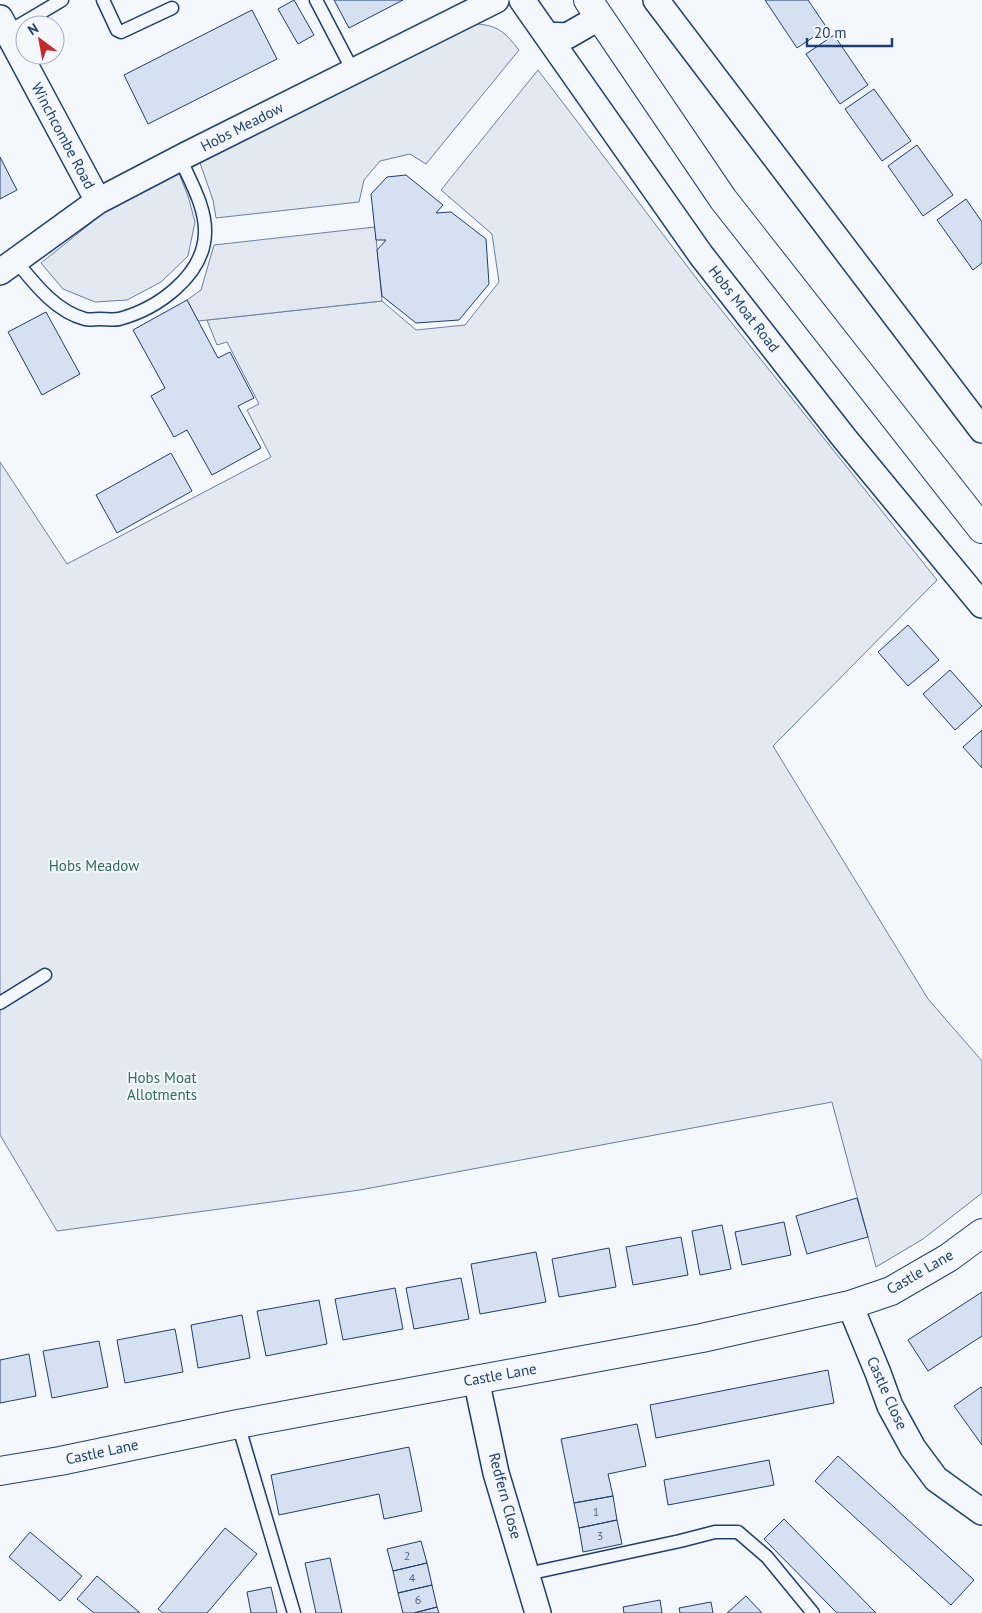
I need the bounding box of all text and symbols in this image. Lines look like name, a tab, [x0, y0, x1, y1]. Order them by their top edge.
north arrow	[15, 15, 65, 65]
scale bar	[807, 15, 892, 47]
text: N	[24, 19, 42, 39]
text: 20 m	[814, 23, 847, 42]
street label: Winchcombe Road	[27, 79, 99, 192]
street label: Hobs Meadow	[197, 98, 286, 156]
street label: Hobs Moat Road	[705, 262, 784, 356]
park label: Hobs Meadow	[49, 856, 139, 875]
park label: Hobs Moat Allotments	[127, 1068, 197, 1104]
street label: Castle Lane	[883, 1245, 956, 1298]
street label: Castle Close	[863, 1353, 912, 1432]
street label: Castle Lane	[462, 1359, 538, 1390]
street label: Castle Lane	[64, 1435, 140, 1468]
street label: Redfern Close	[485, 1451, 526, 1541]
house number: 1	[593, 1504, 599, 1519]
house number: 3	[597, 1528, 603, 1543]
house number: 2	[404, 1548, 410, 1563]
house number: 4	[409, 1570, 416, 1585]
house number: 6	[415, 1592, 421, 1607]

